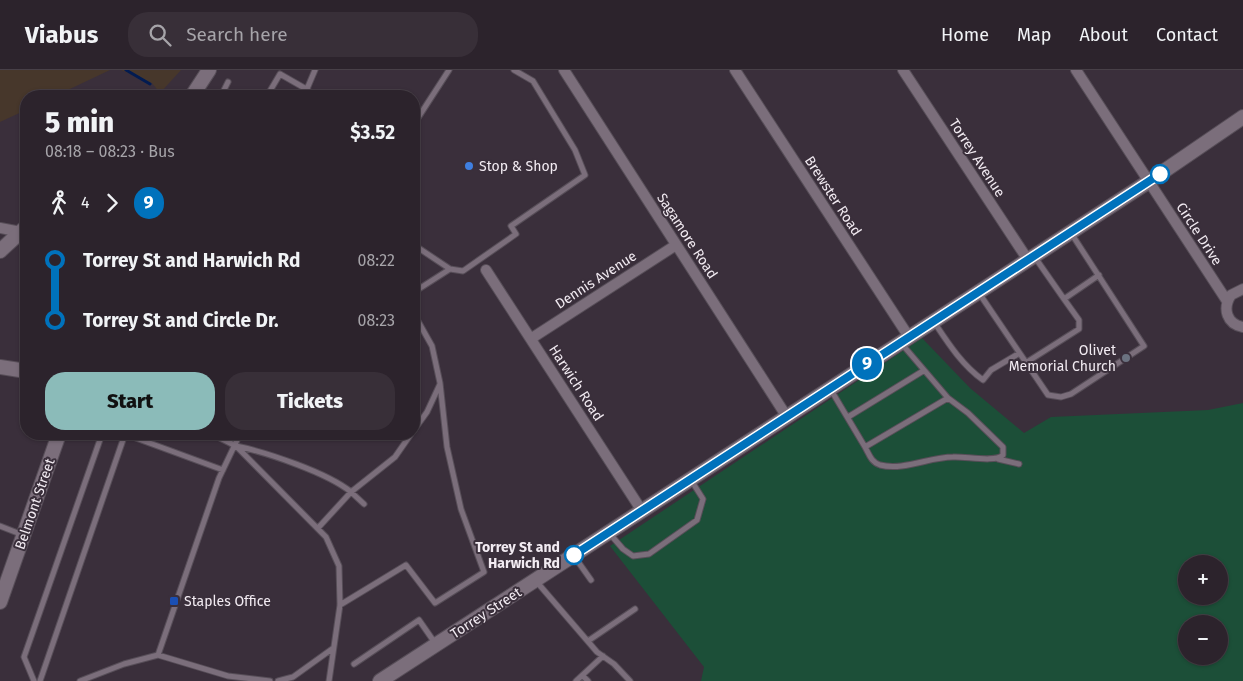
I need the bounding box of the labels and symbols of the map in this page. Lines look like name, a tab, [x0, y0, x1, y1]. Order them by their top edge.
street label: Torrey Avenue	[945, 116, 1009, 200]
street label: Brewster Road	[801, 153, 865, 239]
place label: Stop & Shop	[479, 158, 558, 175]
marker: Stop & Shop	[463, 160, 475, 172]
unlabelled marker	[1150, 164, 1170, 184]
street label: Sagamore Road	[653, 190, 721, 282]
street label: Circle Drive	[1172, 199, 1226, 269]
street label: Dennis Avenue	[552, 247, 640, 313]
street label: Harwich Road	[545, 342, 607, 424]
place label: Olivet Memorial Church	[1009, 342, 1117, 375]
line badge: 9	[851, 348, 883, 380]
marker: Olivet Memorial Church	[1120, 352, 1132, 364]
street label: Belmont Street	[11, 455, 59, 552]
place label: Torrey St and Harwich Rd	[475, 539, 560, 572]
marker: Torrey St and Harwich Rd	[564, 545, 584, 565]
street label: Torrey Street	[447, 583, 525, 642]
place label: Staples Office	[184, 593, 271, 610]
marker: Staples Office	[168, 595, 180, 607]

